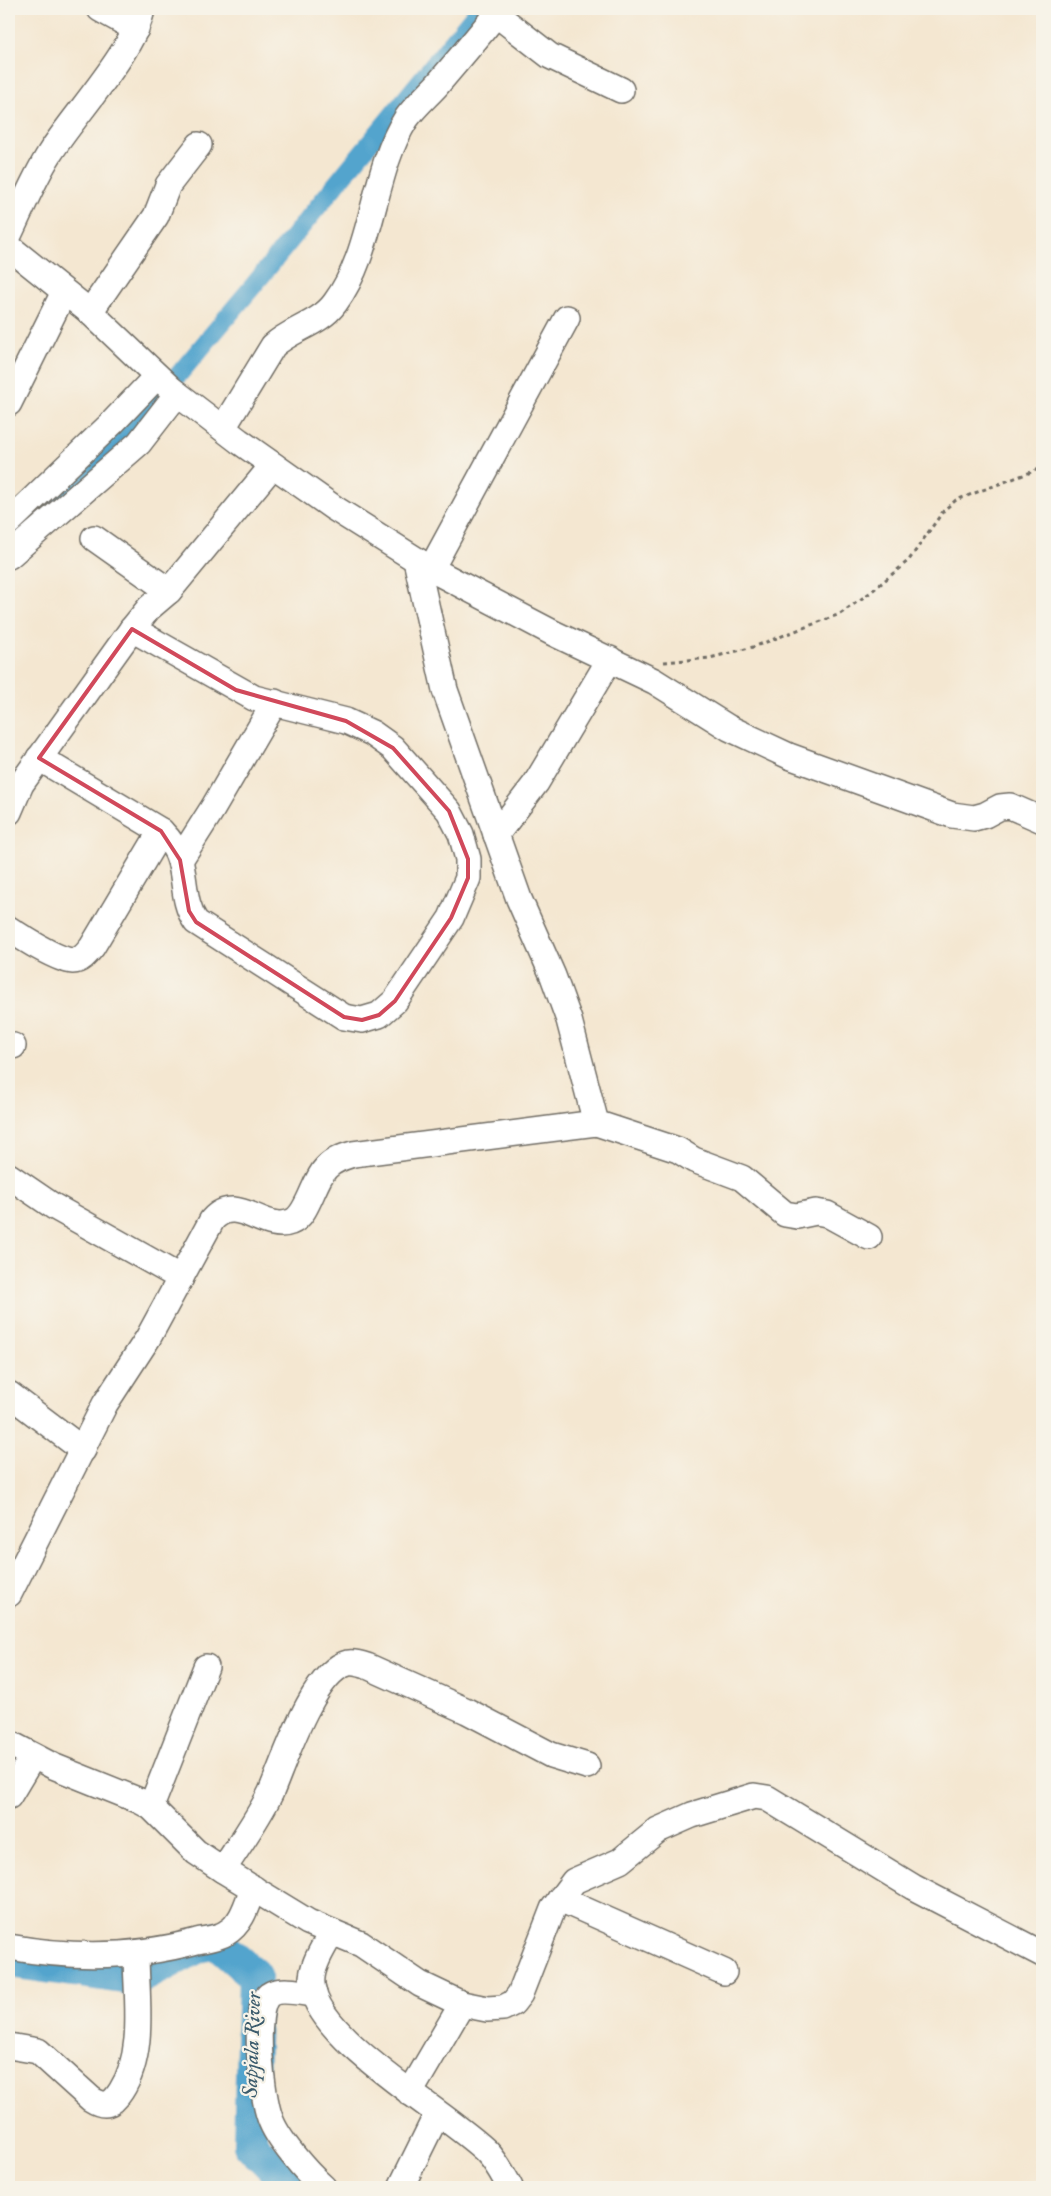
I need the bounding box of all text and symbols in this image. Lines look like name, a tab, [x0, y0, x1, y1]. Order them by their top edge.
water label: Sapjala River	[238, 1991, 268, 2098]

